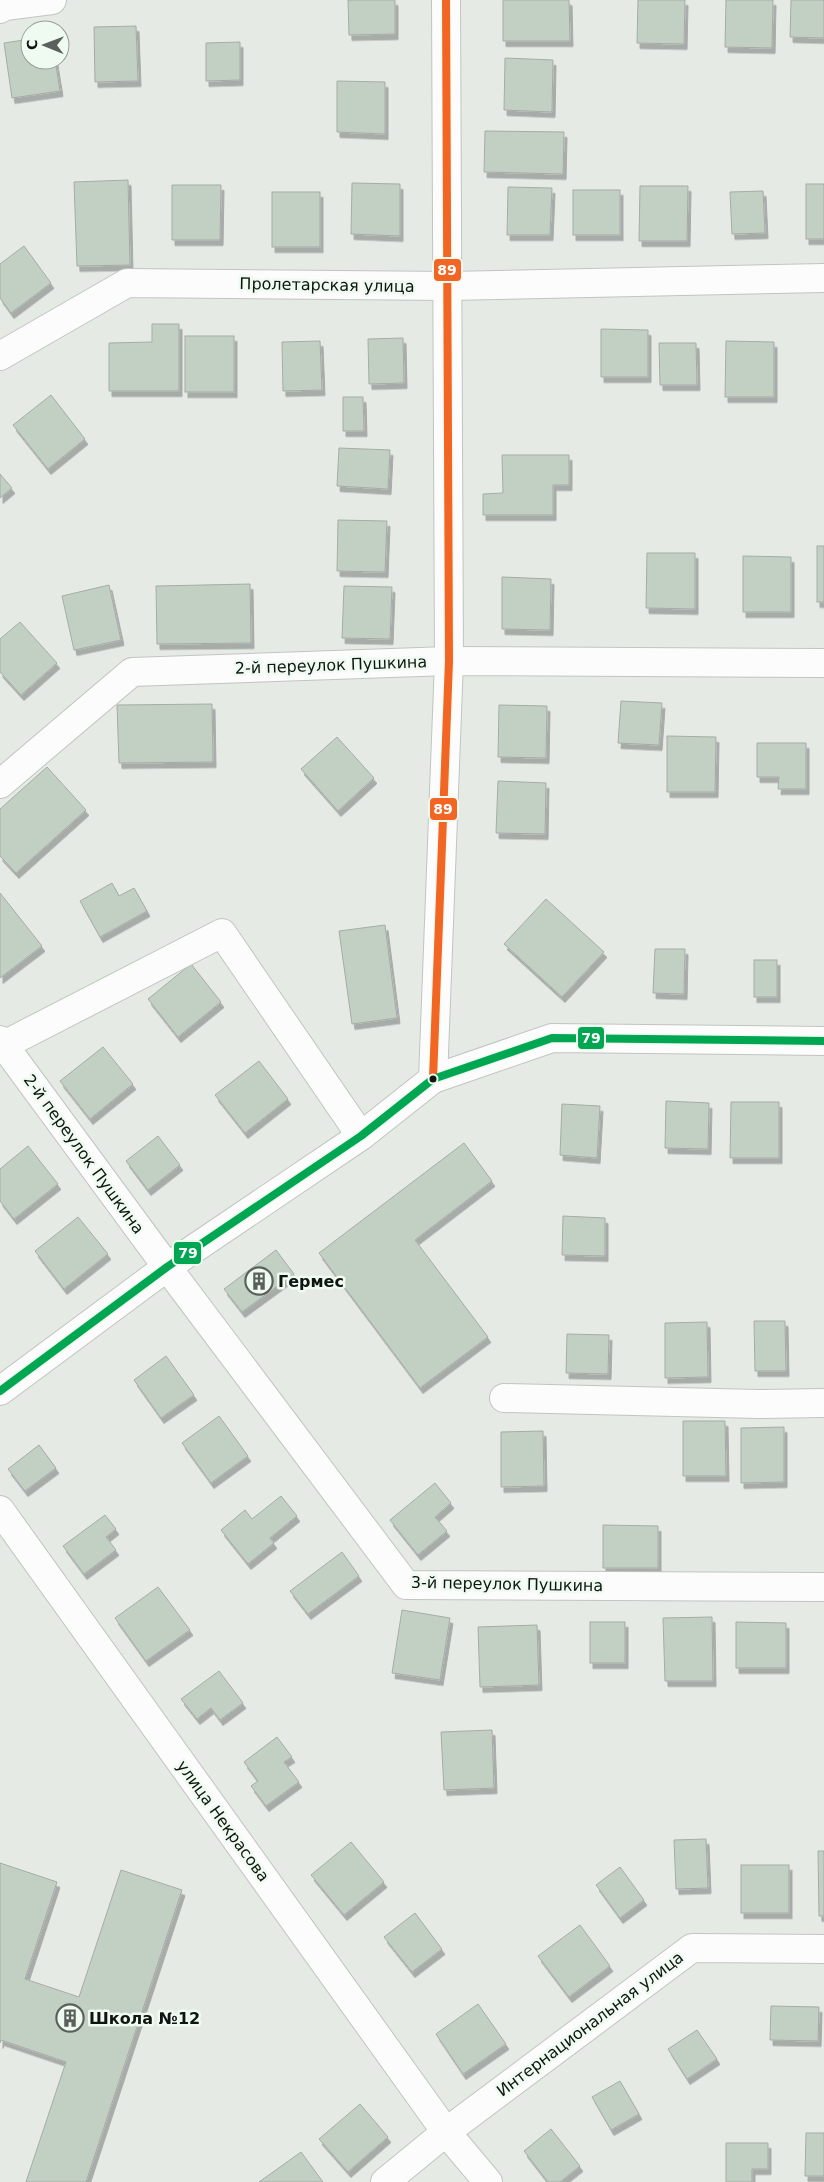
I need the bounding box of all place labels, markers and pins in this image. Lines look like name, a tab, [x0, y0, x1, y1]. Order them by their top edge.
unlabelled marker	[428, 1074, 438, 1084]
building icon: Гермес	[244, 1266, 274, 1296]
place label: Гермес	[278, 1272, 344, 1291]
building icon: Школа №12	[55, 2003, 85, 2033]
place label: Школа №12	[89, 2009, 200, 2028]

